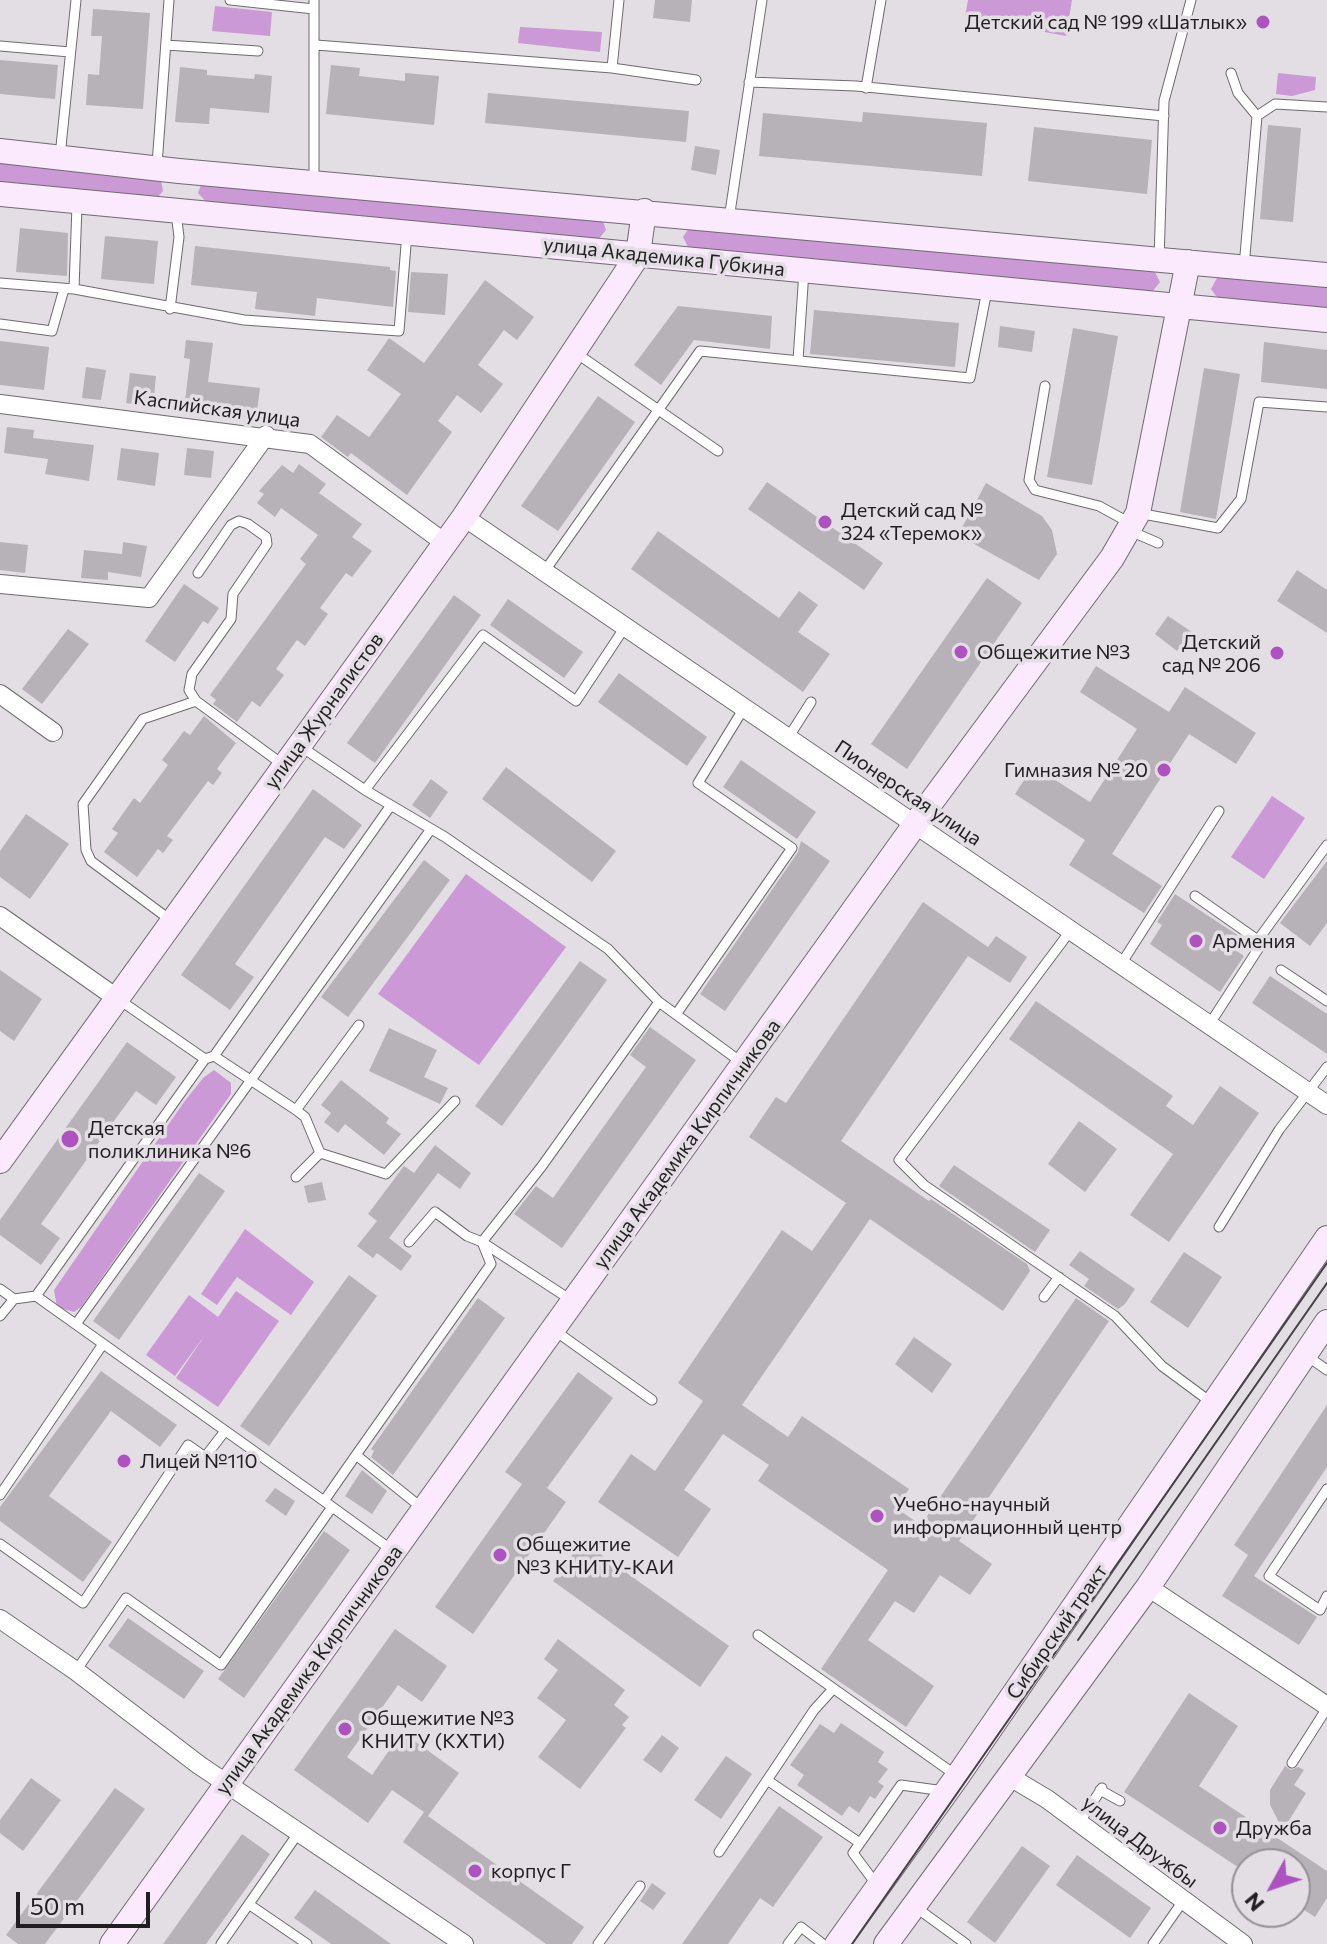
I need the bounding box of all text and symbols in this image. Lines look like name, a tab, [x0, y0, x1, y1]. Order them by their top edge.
place label: Детский сад № 199 «Шатлык»	[965, 10, 1247, 34]
marker: Детский сад № 199 «Шатлык»	[1254, 13, 1272, 31]
street label: улица Академика Губкина	[542, 232, 786, 282]
street label: Каспийская улица	[132, 385, 302, 433]
place label: Детский сад № 324 «Теремок»	[841, 498, 983, 545]
marker: Детский сад № 324 «Теремок»	[816, 513, 834, 531]
street label: улица Журналистов	[259, 628, 389, 794]
place label: Детский сад № 206	[1162, 630, 1261, 677]
place label: Общежитие №3	[977, 640, 1130, 664]
marker: Общежитие №3	[952, 643, 970, 661]
marker: Детский сад № 206	[1268, 644, 1286, 662]
street label: Пионерская улица	[830, 735, 986, 851]
place label: Гимназия № 20	[1004, 758, 1148, 782]
marker: Гимназия № 20	[1155, 761, 1173, 779]
place label: Армения	[1212, 929, 1296, 953]
marker: Армения	[1187, 932, 1205, 950]
street label: улица Академика Кирпичникова	[588, 1015, 786, 1273]
place label: Детская поликлиника №6	[88, 1116, 251, 1163]
marker: Детская поликлиника №6	[59, 1128, 81, 1150]
place label: Лицей №110	[140, 1449, 258, 1473]
marker: Лицей №110	[115, 1452, 133, 1470]
place label: Учебно-научный информационный центр	[893, 1492, 1122, 1539]
marker: Учебно-научный информационный центр	[868, 1507, 886, 1525]
place label: Общежитие №3 КНИТУ-КАИ	[516, 1532, 674, 1579]
street label: улица Академика Кирпичникова	[210, 1541, 408, 1799]
marker: Общежитие №3 КНИТУ-КАИ	[491, 1546, 509, 1564]
street label: Сибирский тракт	[1001, 1560, 1113, 1704]
place label: Общежитие №3 КНИТУ (КХТИ)	[361, 1706, 514, 1753]
marker: Общежитие №3 КНИТУ (КХТИ)	[336, 1720, 354, 1738]
street label: улица Дружбы	[1077, 1791, 1203, 1893]
place label: Дружба	[1236, 1816, 1312, 1840]
marker: Дружба	[1211, 1819, 1229, 1837]
north arrow	[1231, 1848, 1311, 1928]
place label: корпус Г	[491, 1859, 571, 1883]
marker: корпус Г	[466, 1862, 484, 1880]
scale bar	[20, 1876, 154, 1926]
text: N	[1238, 1887, 1269, 1917]
text: 50 m	[30, 1891, 85, 1920]

